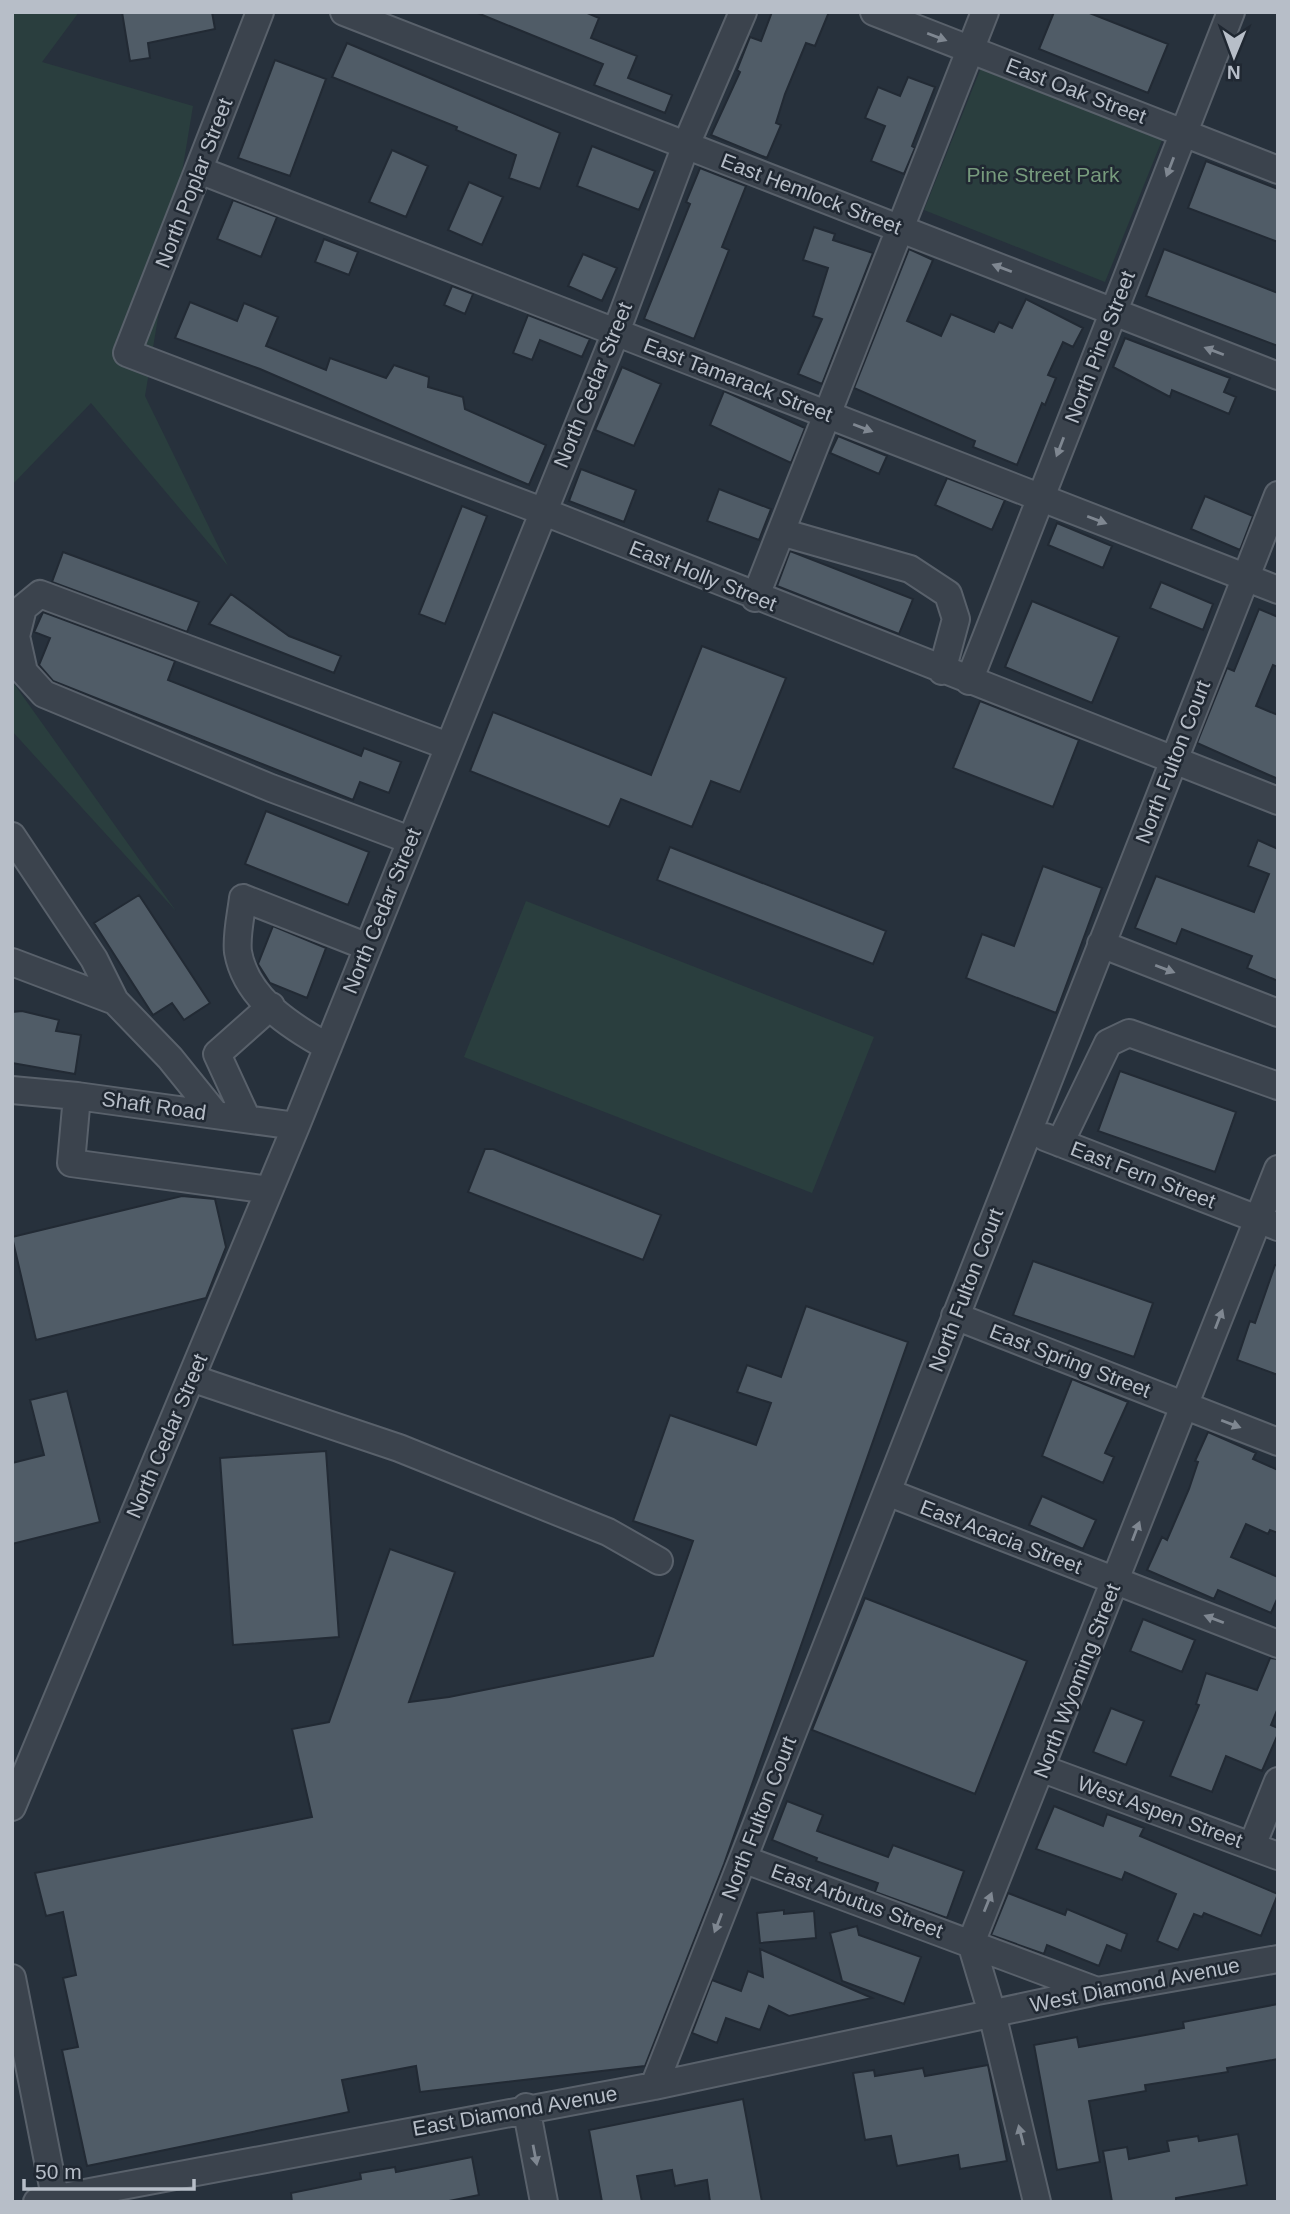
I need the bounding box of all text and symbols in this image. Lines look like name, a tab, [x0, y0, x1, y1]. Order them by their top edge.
north arrow	[1199, 21, 1269, 91]
one-way arrow	[927, 32, 948, 43]
street label: East Oak Street	[1003, 53, 1150, 128]
text: N	[1227, 62, 1241, 83]
street label: North Poplar Street	[151, 95, 237, 271]
street label: East Hemlock Street	[718, 149, 905, 239]
one-way arrow	[1165, 157, 1176, 178]
park label: Pine Street Park	[967, 163, 1120, 186]
one-way arrow	[992, 263, 1013, 274]
street label: North Pine Street	[1060, 267, 1139, 426]
street label: North Cedar Street	[549, 299, 636, 471]
street label: East Tamarack Street	[641, 333, 836, 426]
one-way arrow	[1204, 345, 1225, 356]
one-way arrow	[852, 423, 873, 434]
one-way arrow	[1055, 437, 1066, 458]
one-way arrow	[1087, 514, 1108, 525]
street label: East Holly Street	[626, 536, 780, 616]
street label: North Fulton Court	[1131, 677, 1214, 847]
street label: North Cedar Street	[338, 825, 425, 997]
one-way arrow	[1155, 964, 1176, 975]
street label: Shaft Road	[100, 1087, 208, 1124]
street label: East Fern Street	[1068, 1136, 1219, 1213]
street label: North Fulton Court	[924, 1205, 1007, 1375]
one-way arrow	[1213, 1309, 1224, 1330]
street label: East Spring Street	[987, 1319, 1154, 1402]
street label: North Cedar Street	[122, 1350, 212, 1521]
one-way arrow	[1221, 1419, 1242, 1430]
street label: East Acacia Street	[917, 1495, 1086, 1578]
one-way arrow	[1130, 1520, 1141, 1541]
street label: North Wyoming Street	[1029, 1580, 1124, 1781]
one-way arrow	[1204, 1614, 1225, 1625]
street label: North Fulton Court	[717, 1733, 800, 1903]
street label: West Aspen Street	[1075, 1771, 1246, 1852]
street label: East Arbutus Street	[768, 1859, 946, 1942]
one-way arrow	[983, 1891, 994, 1912]
one-way arrow	[713, 1912, 724, 1933]
street label: West Diamond Avenue	[1028, 1953, 1242, 2016]
street label: East Diamond Avenue	[411, 2081, 619, 2140]
one-way arrow	[1015, 2124, 1026, 2146]
one-way arrow	[530, 2144, 541, 2166]
scale bar	[24, 2148, 194, 2192]
text: 50 m	[35, 2160, 82, 2183]

